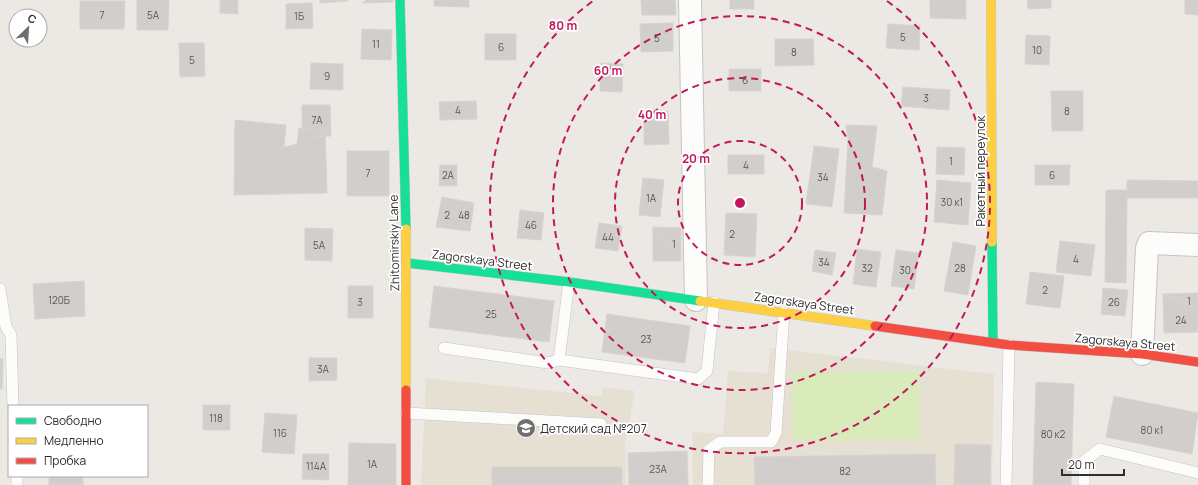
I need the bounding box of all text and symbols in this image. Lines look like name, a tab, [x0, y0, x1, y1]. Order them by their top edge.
north arrow	[8, 8, 48, 48]
house number: 7	[99, 8, 105, 22]
house number: 5А	[147, 8, 160, 22]
house number: 1Б	[294, 9, 304, 23]
text: С	[26, 10, 39, 27]
text: 80 m	[549, 17, 577, 34]
house number: 5	[900, 30, 906, 44]
house number: 5	[654, 31, 660, 45]
house number: 11	[372, 37, 380, 51]
house number: 6	[498, 40, 504, 54]
house number: 10	[1032, 43, 1042, 57]
house number: 8	[791, 45, 797, 59]
house number: 5	[189, 53, 195, 67]
text: 60 m	[594, 62, 622, 79]
house number: 9	[324, 69, 330, 83]
house number: 6	[742, 73, 748, 87]
house number: 3	[923, 91, 929, 105]
house number: 4	[455, 103, 461, 117]
house number: 8	[1064, 104, 1070, 118]
text: 40 m	[638, 106, 666, 123]
house number: 7А	[312, 113, 323, 127]
street label: Ракетный переулок	[972, 115, 989, 226]
text: 20 m	[682, 150, 710, 167]
house number: 1	[949, 154, 953, 168]
house number: 4	[743, 158, 749, 172]
house number: 7	[365, 166, 371, 180]
house number: 2А	[442, 168, 455, 182]
house number: 6	[1049, 168, 1055, 182]
house number: 34	[817, 170, 829, 184]
house number: 1А	[646, 191, 657, 205]
street label: Zhitomirskiy Lane	[385, 194, 403, 292]
house number: 30 к1	[941, 195, 963, 209]
centre of rings	[733, 196, 747, 210]
house number: 2	[444, 208, 450, 222]
house number: 48	[458, 208, 470, 222]
house number: 46	[525, 218, 537, 232]
house number: 2	[729, 227, 735, 241]
house number: 44	[602, 230, 614, 244]
house number: 1	[672, 237, 676, 251]
house number: 5А	[313, 238, 326, 252]
street label: Zagorskaya Street	[431, 245, 533, 275]
house number: 4	[1073, 252, 1079, 266]
house number: 34	[818, 255, 830, 269]
house number: 32	[861, 261, 873, 275]
house number: 28	[954, 261, 966, 275]
house number: 30	[899, 263, 911, 277]
house number: 2	[1042, 283, 1048, 297]
street label: Zagorskaya Street	[753, 288, 856, 318]
house number: 120Б	[48, 293, 70, 307]
house number: 1	[1187, 294, 1191, 308]
house number: 3	[357, 295, 363, 309]
house number: 26	[1108, 295, 1120, 309]
house number: 25	[485, 307, 497, 321]
house number: 24	[1175, 313, 1187, 327]
street label: Zagorskaya Street	[1074, 329, 1176, 355]
house number: 23	[640, 332, 652, 346]
house number: 3А	[317, 362, 330, 376]
legend	[8, 405, 148, 477]
house number: 118	[209, 411, 223, 425]
text: Свободно	[44, 412, 102, 429]
school or university icon: Детский сад №207	[515, 417, 537, 439]
place label: Детский сад №207	[540, 420, 647, 437]
house number: 80 к1	[1141, 423, 1163, 437]
house number: 116	[273, 426, 287, 440]
house number: 80 к2	[1041, 427, 1066, 441]
text: Медленно	[44, 432, 104, 449]
scale bar	[1062, 451, 1124, 477]
text: Пробка	[44, 452, 86, 469]
text: 20 m	[1068, 456, 1095, 473]
house number: 1А	[367, 457, 378, 471]
house number: 114А	[306, 459, 327, 473]
house number: 23А	[649, 462, 667, 476]
house number: 82	[839, 464, 851, 478]

